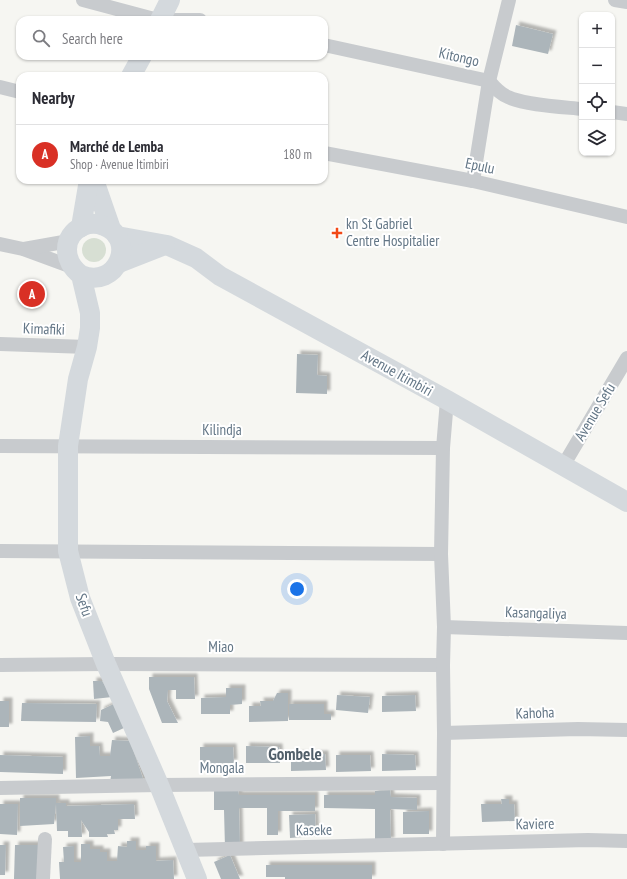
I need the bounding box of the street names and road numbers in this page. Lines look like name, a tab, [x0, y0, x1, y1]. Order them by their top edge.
street label: Kitongo	[437, 43, 481, 70]
street label: Epulu	[464, 153, 496, 178]
street label: Kimafiki	[23, 318, 65, 339]
street label: Avenue Itimbiri	[358, 345, 436, 400]
street label: Avenue Sefu	[570, 379, 619, 444]
street label: Kilindja	[202, 420, 242, 439]
street label: Sefu	[72, 591, 97, 619]
street label: Kasangaliya	[505, 602, 567, 623]
street label: Miao	[208, 637, 234, 656]
street label: Kahoha	[515, 702, 555, 723]
street label: Mongala	[200, 758, 244, 777]
street label: Kaviere	[516, 814, 554, 833]
street label: Kaseke	[296, 820, 332, 839]

